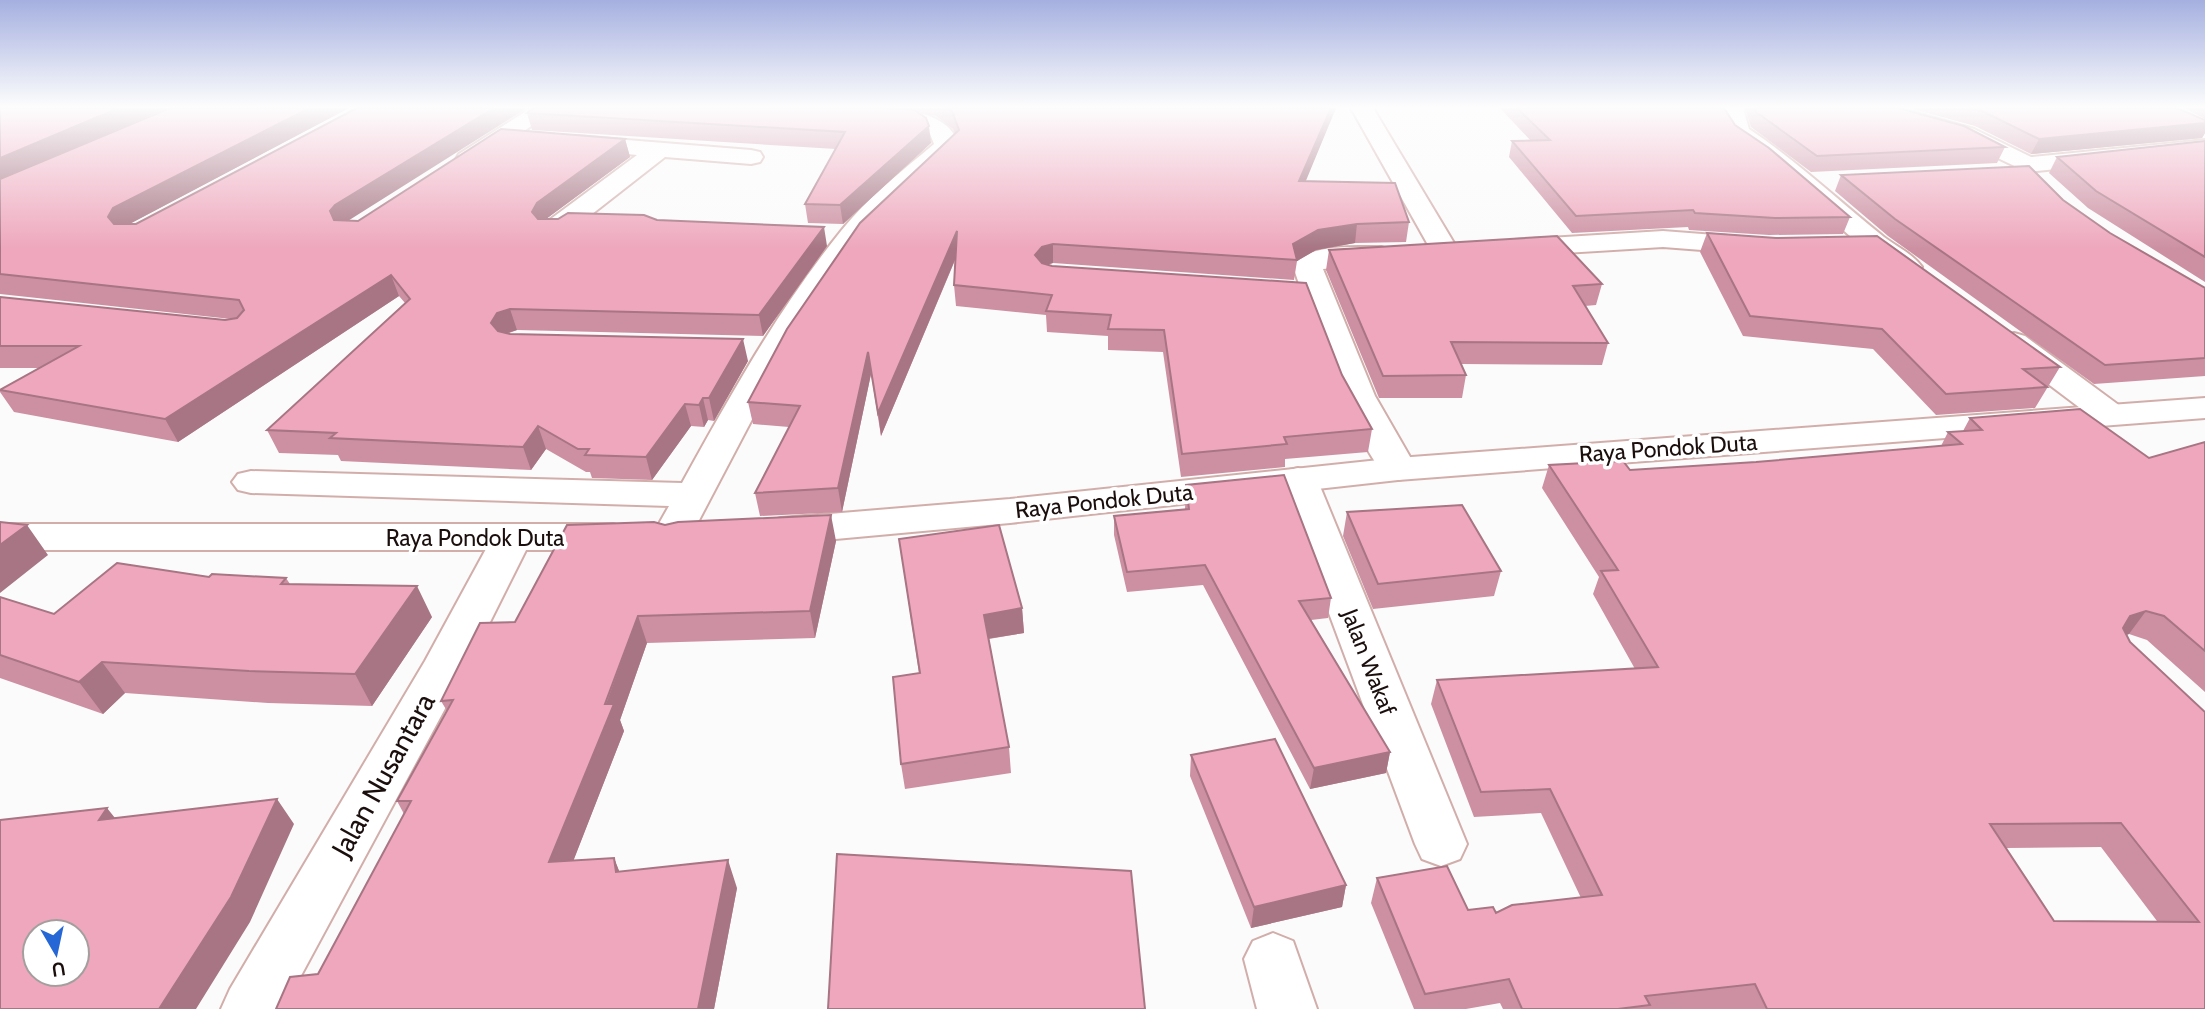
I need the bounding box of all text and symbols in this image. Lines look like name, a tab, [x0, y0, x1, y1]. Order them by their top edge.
street label: Raya Pondok Duta	[1578, 428, 1758, 468]
street label: Raya Pondok Duta	[1014, 478, 1194, 524]
street label: Raya Pondok Duta	[386, 524, 564, 552]
street label: Jalan Wakaf	[1336, 604, 1402, 720]
street label: Jalan Nusantara	[324, 687, 442, 864]
north arrow	[21, 918, 91, 988]
text: U	[50, 957, 67, 982]

